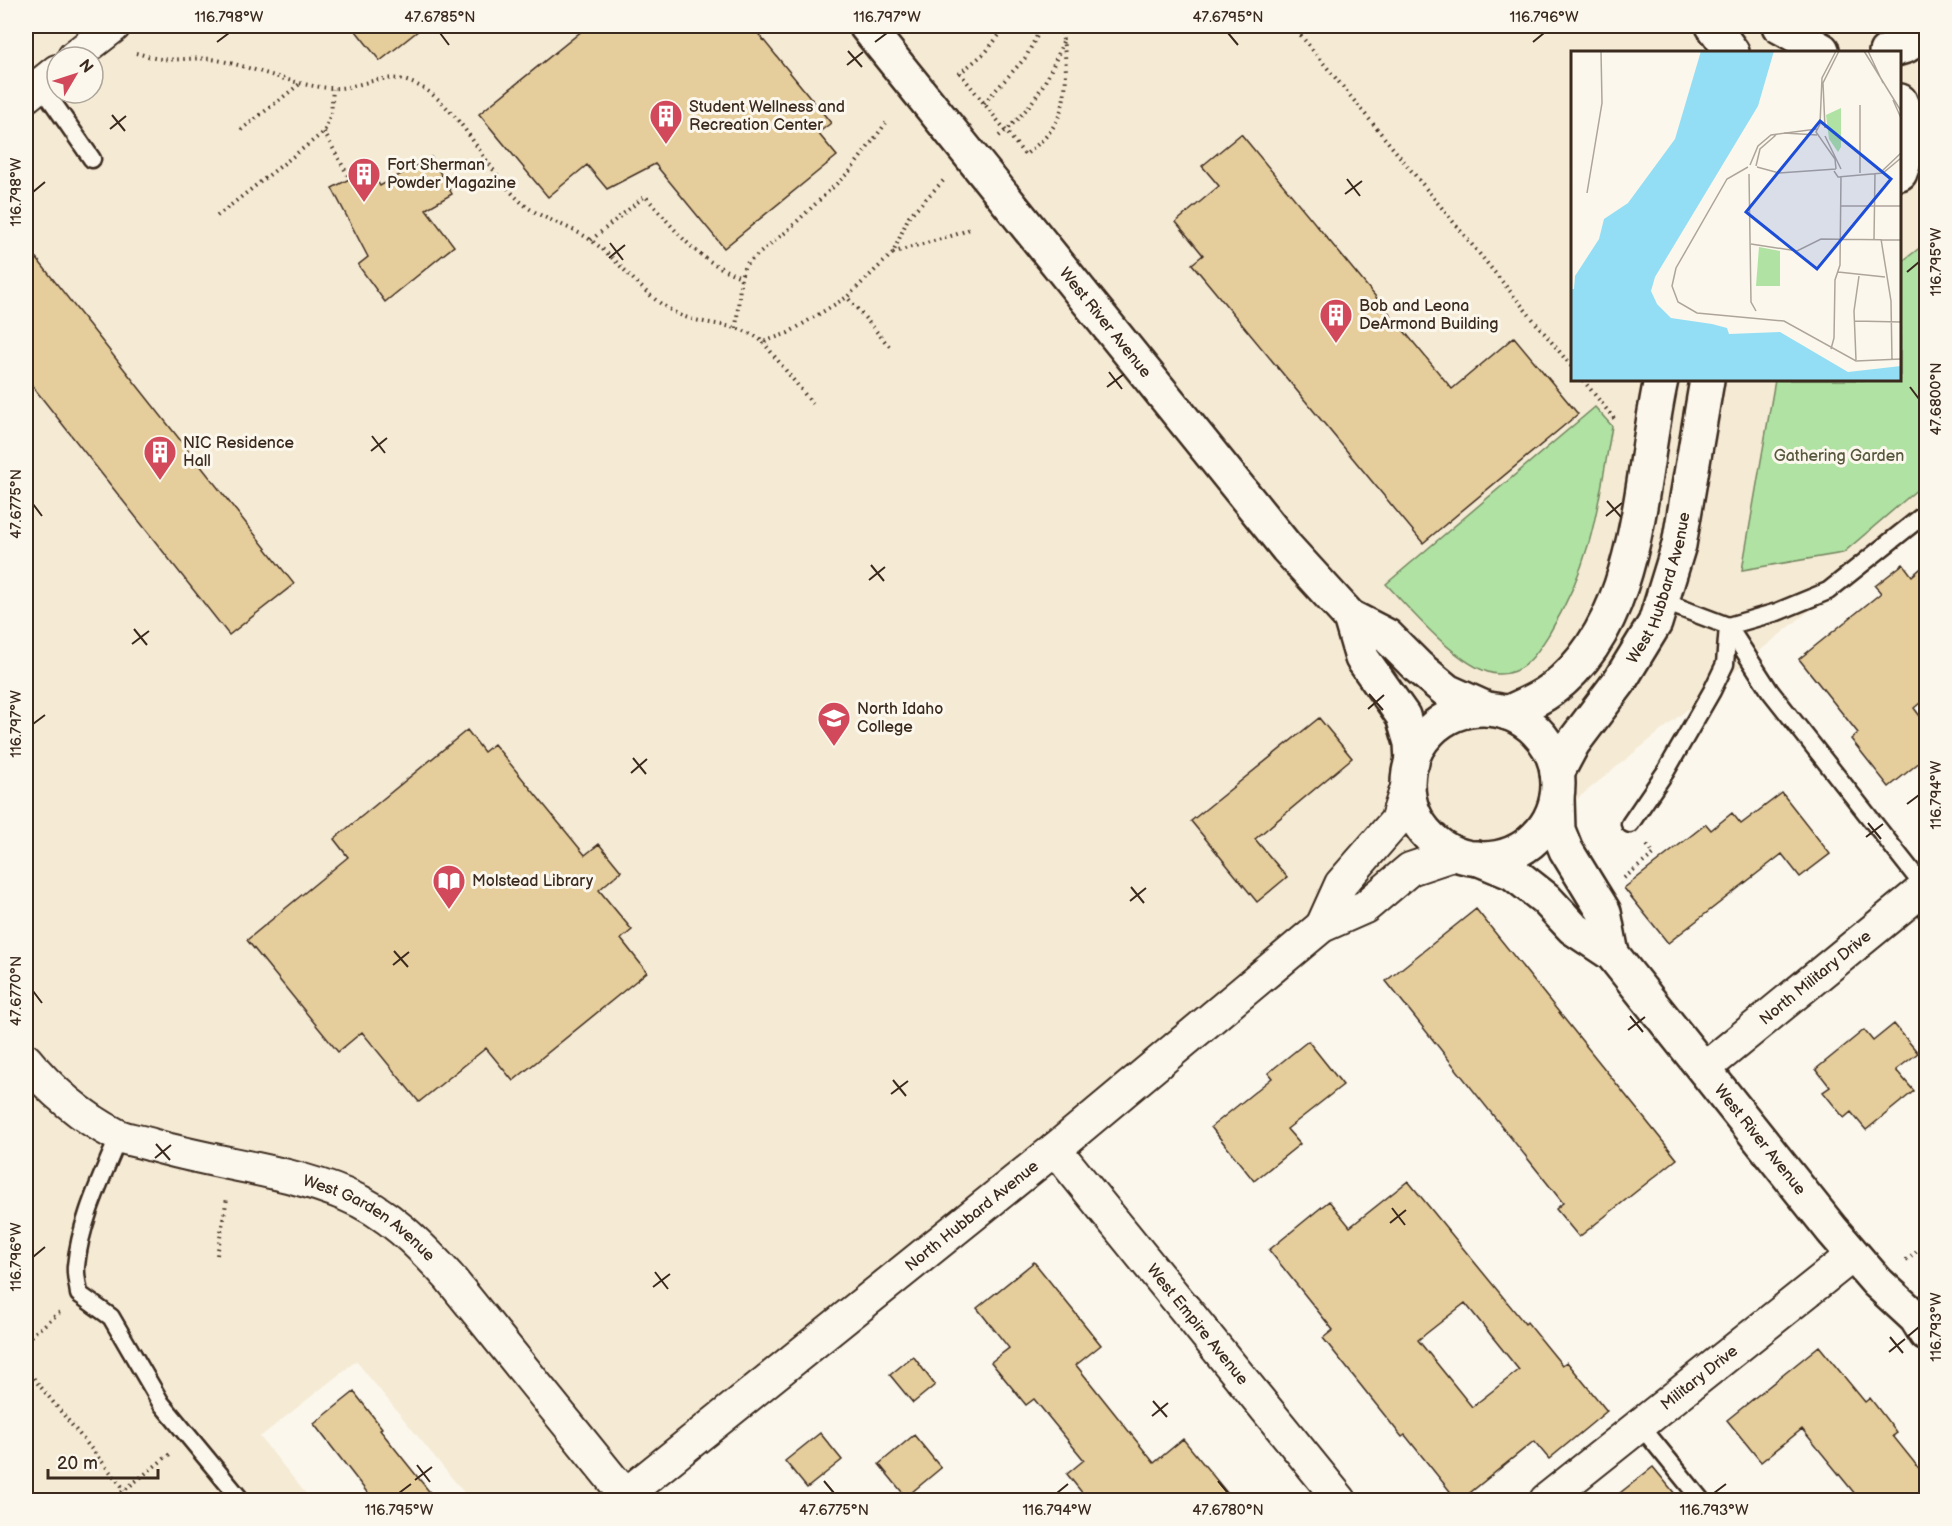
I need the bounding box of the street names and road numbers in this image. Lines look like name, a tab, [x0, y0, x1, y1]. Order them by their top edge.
street label: West River Avenue	[1055, 264, 1156, 382]
street label: West Hubbard Avenue	[1623, 510, 1694, 667]
street label: North Military Drive	[1756, 926, 1875, 1029]
street label: West River Avenue	[1710, 1081, 1810, 1199]
street label: North Hubbard Avenue	[901, 1156, 1043, 1275]
street label: West Garden Avenue	[301, 1171, 439, 1265]
street label: West Empire Avenue	[1143, 1260, 1252, 1389]
street label: Military Drive	[1657, 1341, 1742, 1414]

